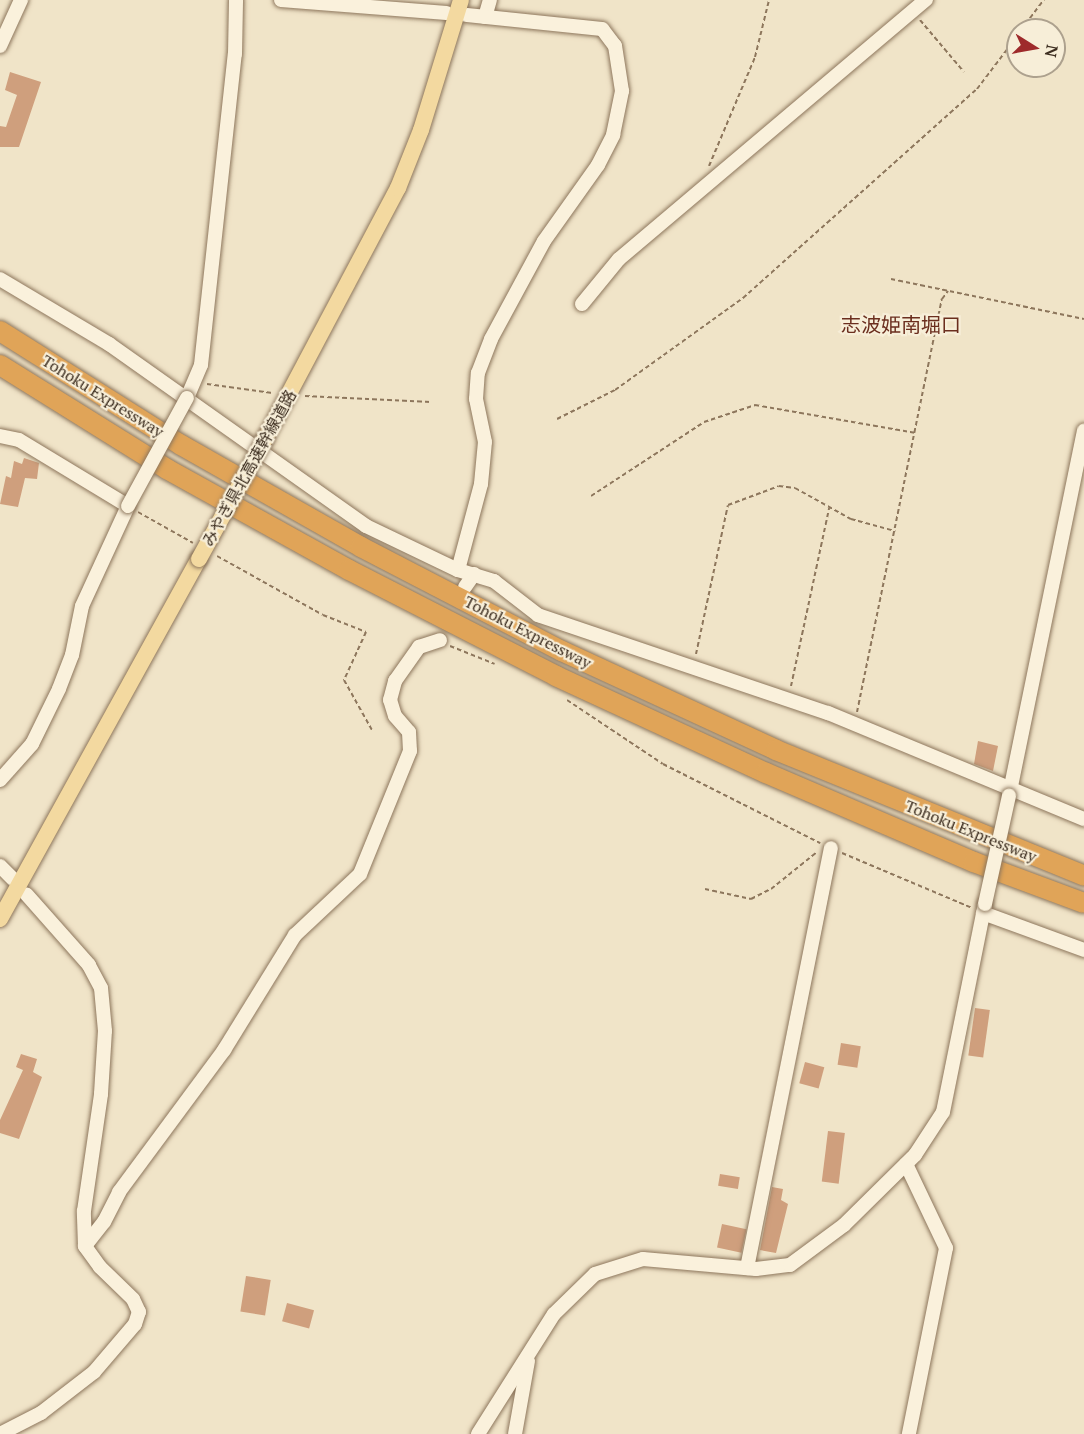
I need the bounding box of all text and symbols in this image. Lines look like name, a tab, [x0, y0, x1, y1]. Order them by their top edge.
north arrow	[1006, 18, 1066, 78]
text: N	[1040, 43, 1064, 59]
district label: 志波姫南堀口	[841, 312, 961, 336]
street label: Tohoku Expressway	[39, 351, 167, 441]
street label: みやぎ県北高速幹線道路	[198, 386, 300, 550]
street label: Tohoku Expressway	[461, 592, 595, 672]
street label: Tohoku Expressway	[903, 796, 1039, 866]

